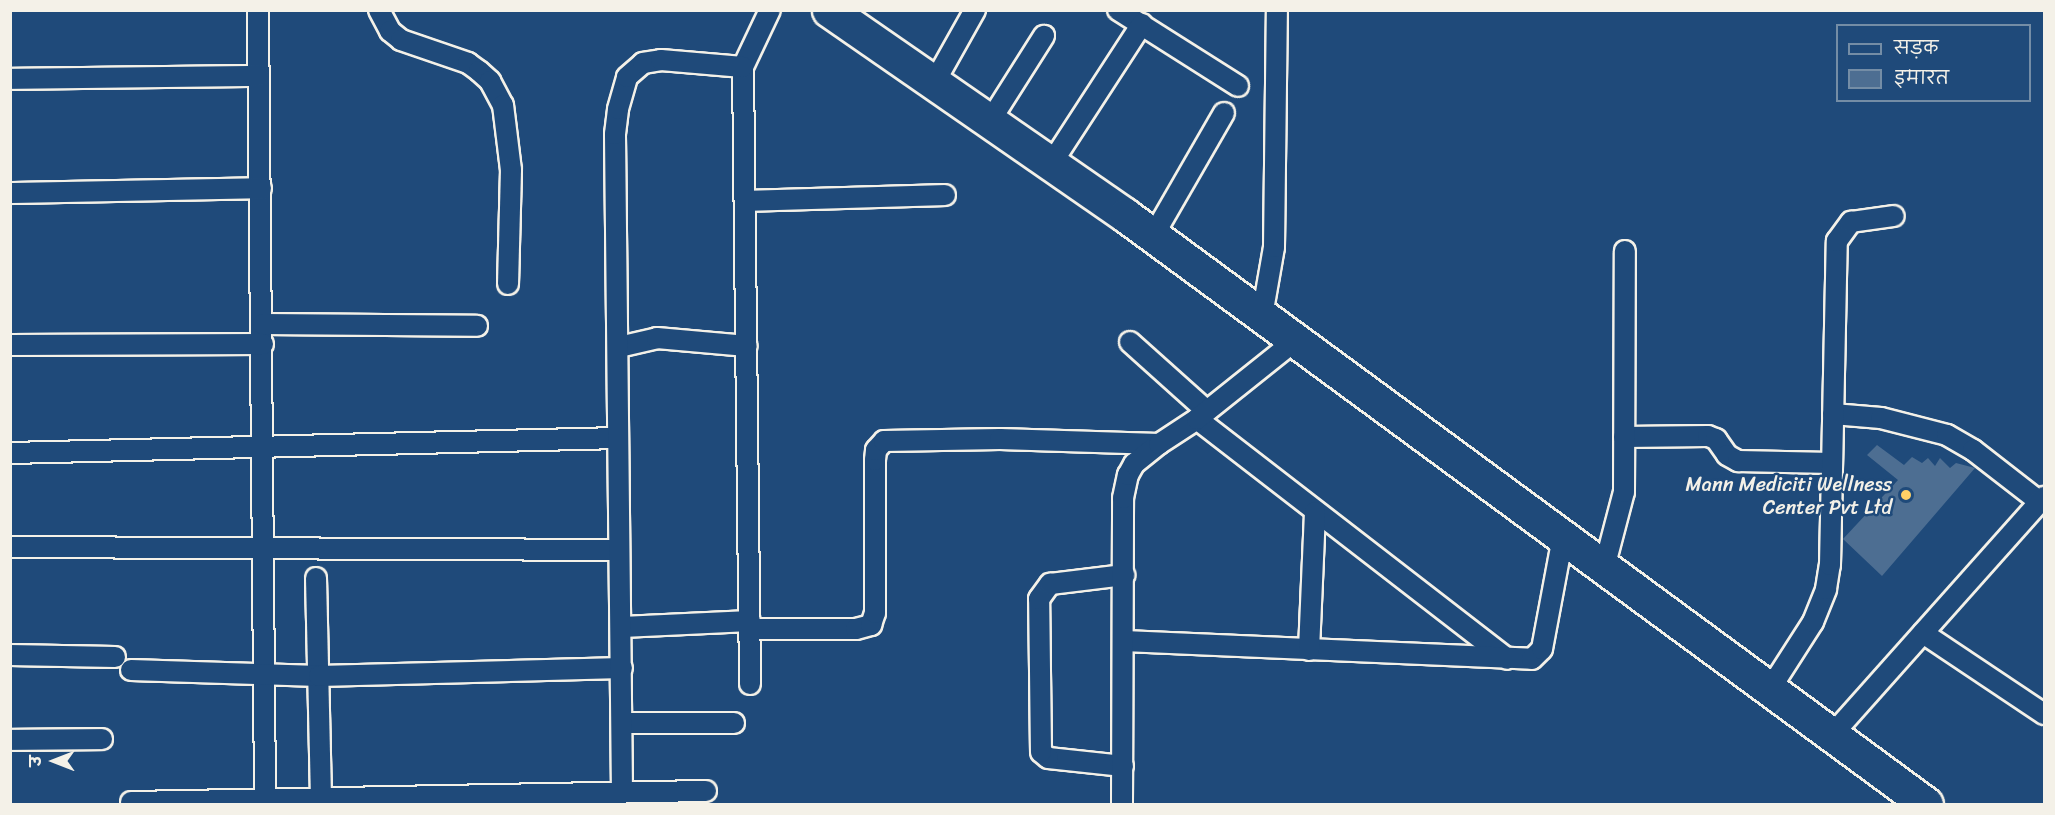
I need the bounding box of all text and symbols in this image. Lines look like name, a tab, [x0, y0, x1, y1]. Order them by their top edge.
legend	[1836, 24, 2031, 102]
text: सड़क	[1894, 32, 1938, 64]
text: इमारत	[1894, 62, 1949, 94]
place label: Mann Mediciti Wellness Center Pvt Ltd	[1685, 472, 1892, 519]
marker: Mann Mediciti Wellness Center Pvt Ltd	[1897, 486, 1915, 504]
north arrow	[24, 731, 84, 791]
text: उ	[21, 756, 50, 766]

